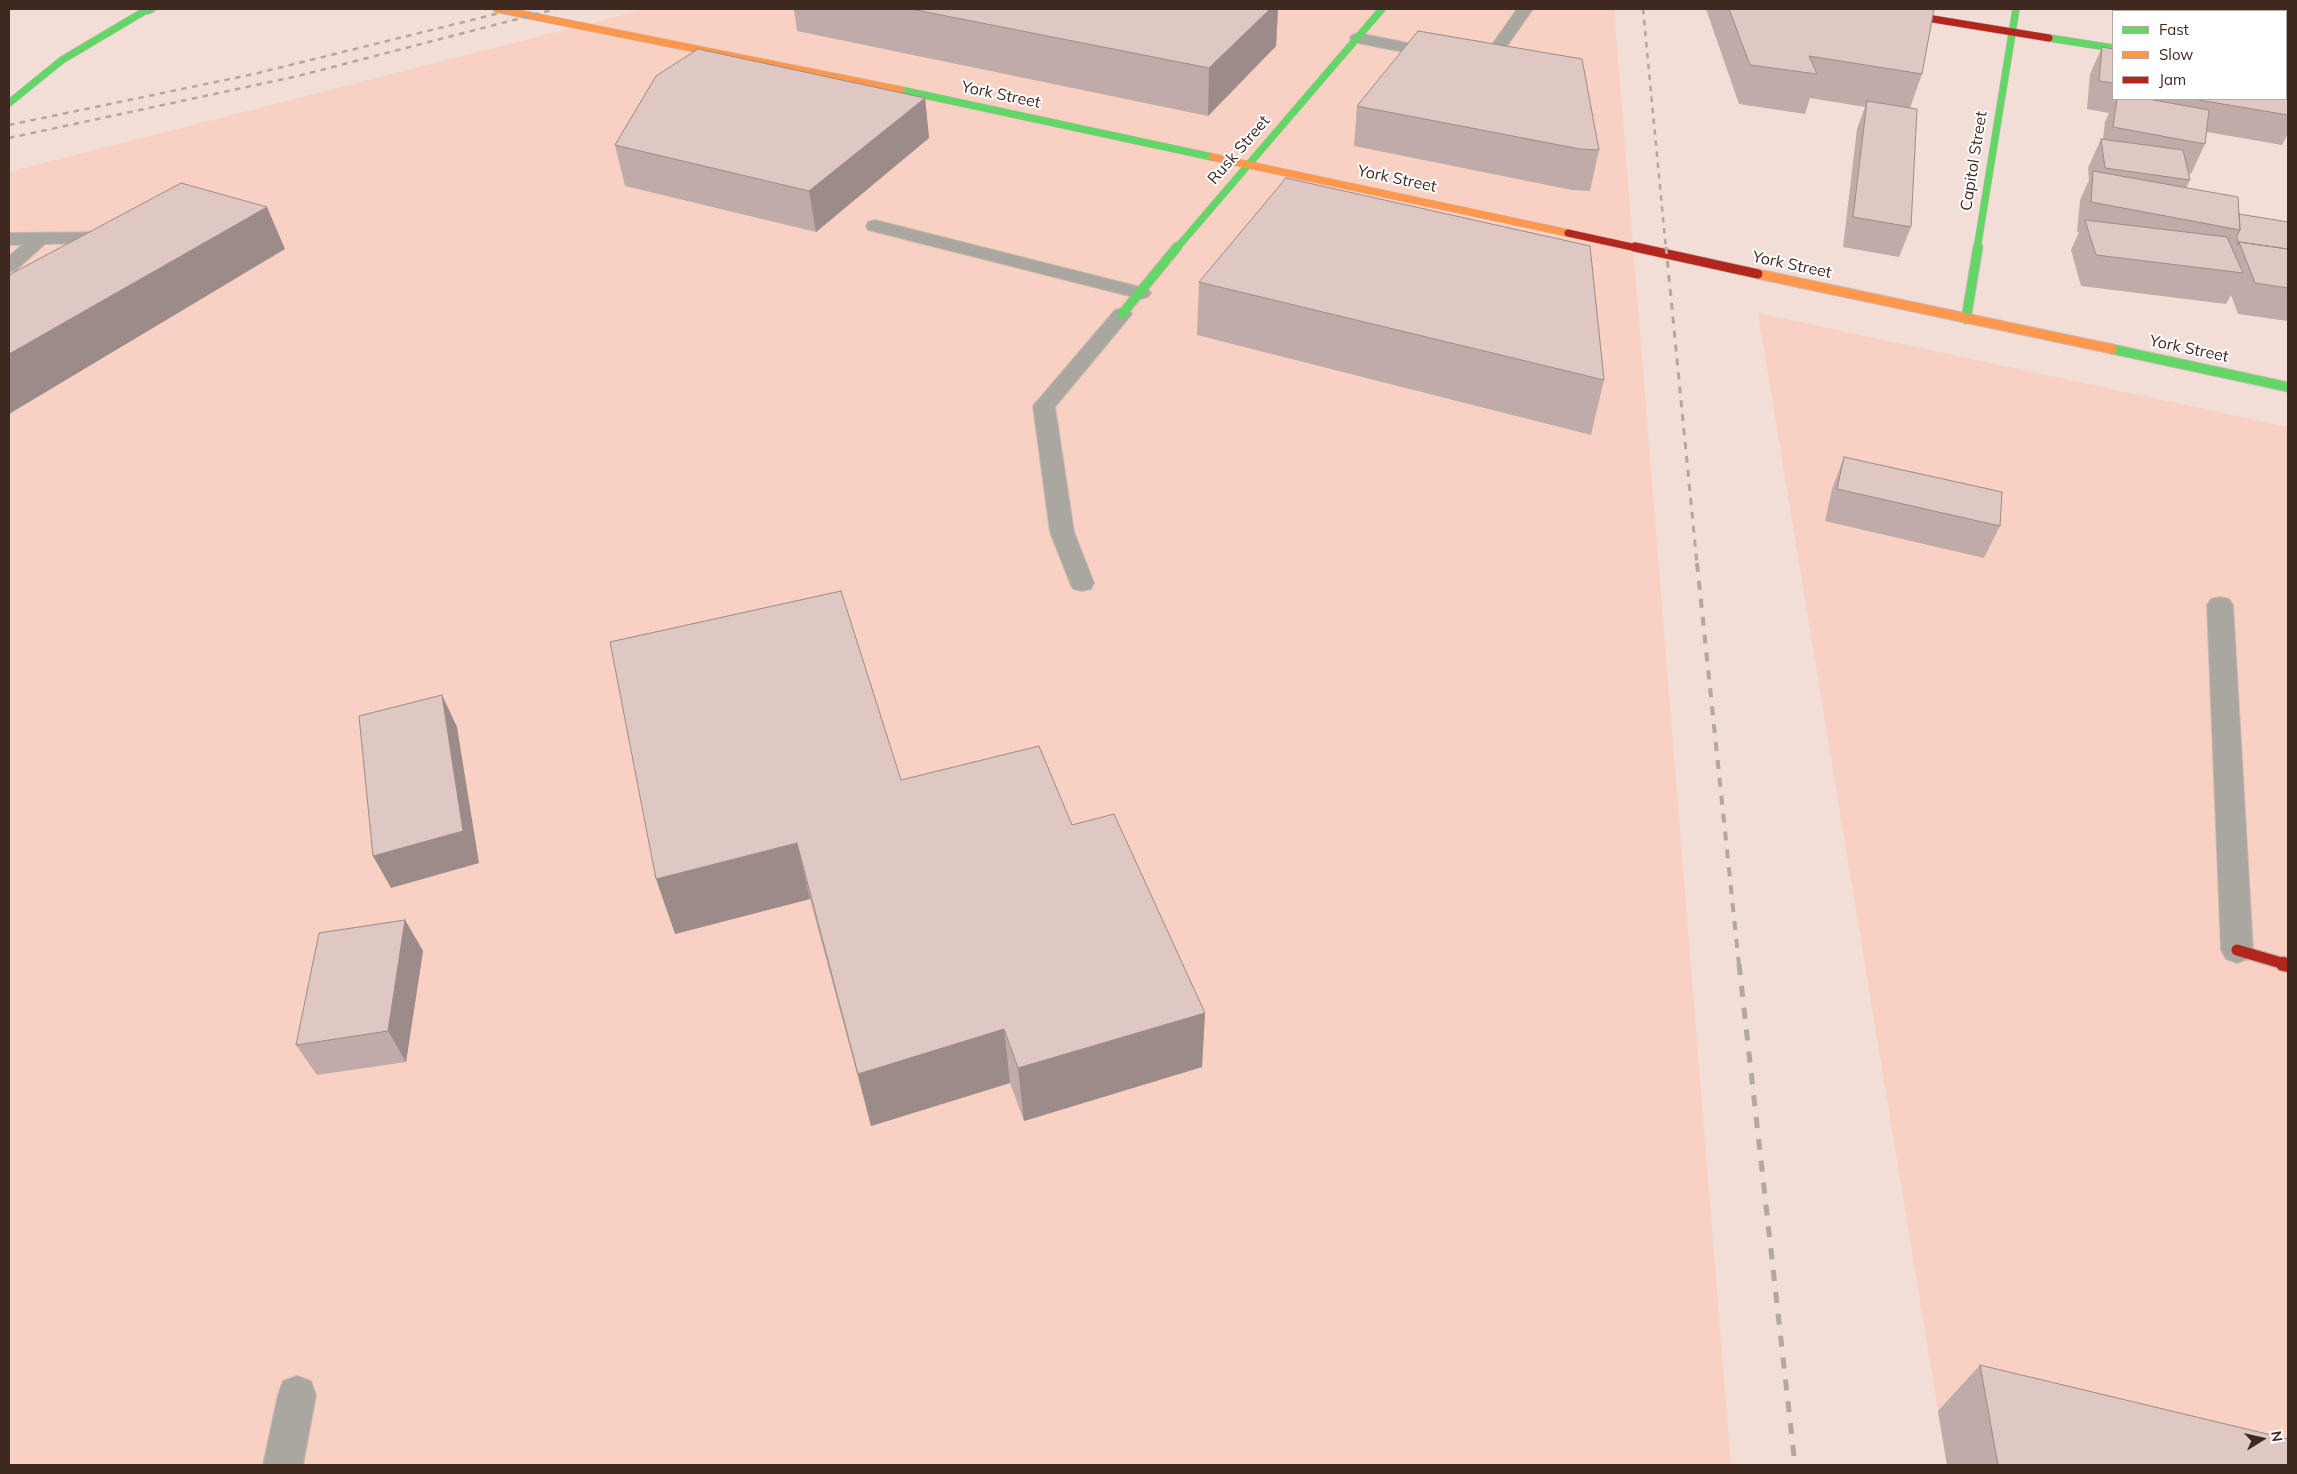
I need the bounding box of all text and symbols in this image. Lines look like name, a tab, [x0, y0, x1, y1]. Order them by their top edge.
legend	[2112, 10, 2287, 100]
text: Fast	[2159, 20, 2189, 39]
text: Slow	[2159, 45, 2193, 64]
text: Jam	[2159, 70, 2186, 89]
street label: York Street	[960, 77, 1042, 113]
street label: Capitol Street	[1957, 110, 1991, 212]
street label: Rusk Street	[1204, 112, 1274, 188]
street label: York Street	[1356, 161, 1438, 197]
street label: York Street	[1751, 247, 1833, 283]
street label: York Street	[2148, 331, 2230, 367]
north arrow	[2237, 1414, 2287, 1464]
text: N	[2267, 1430, 2287, 1443]

